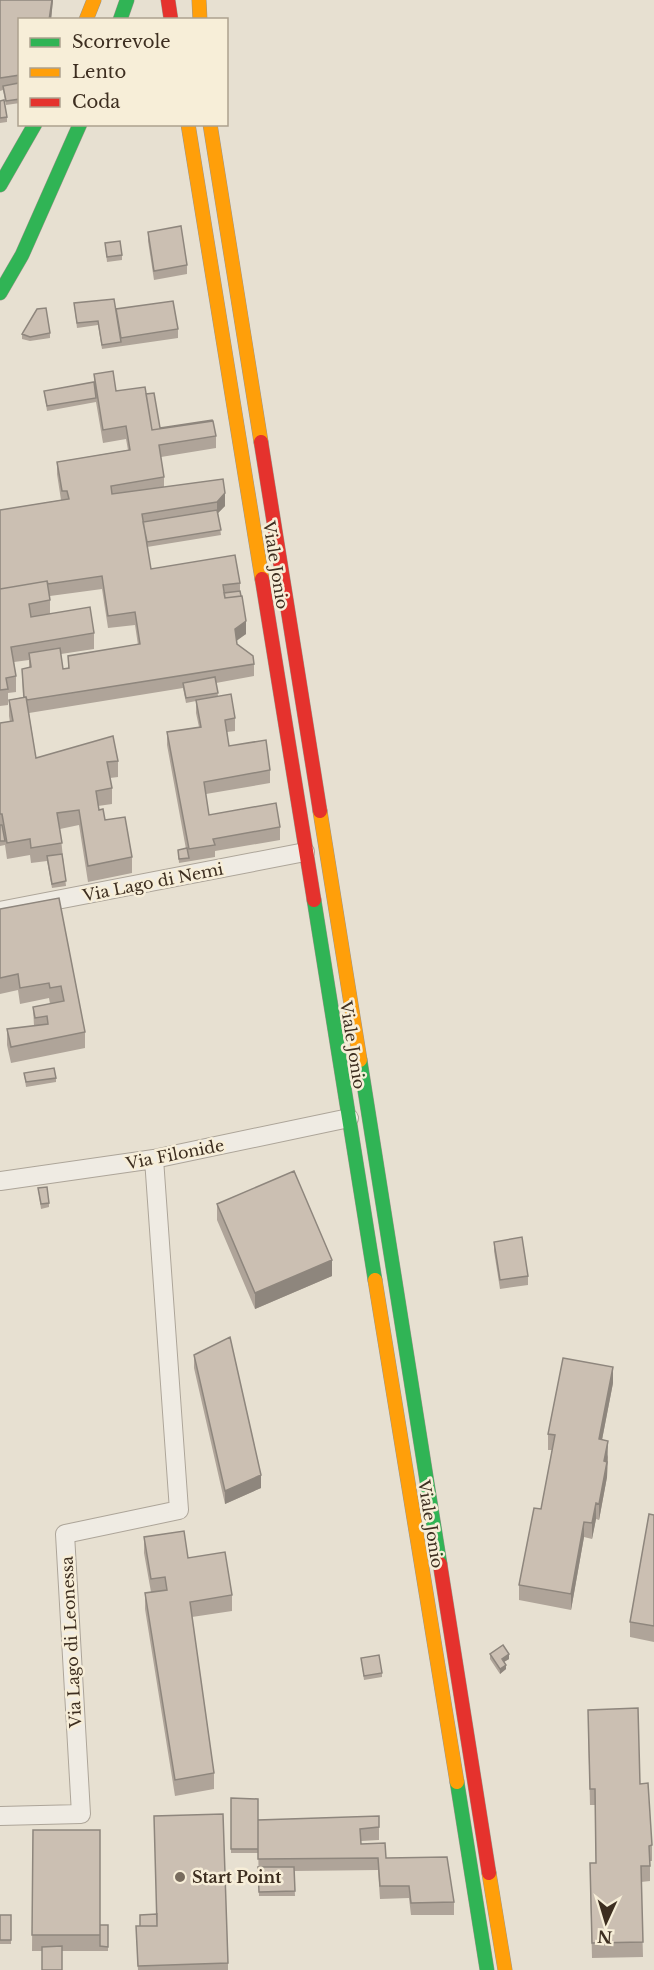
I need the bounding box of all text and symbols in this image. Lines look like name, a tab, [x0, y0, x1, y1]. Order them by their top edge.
legend	[18, 18, 228, 126]
text: Scorrevole	[72, 31, 171, 53]
text: Lento	[72, 61, 126, 83]
text: Coda	[72, 91, 120, 113]
street label: Viale Jonio	[259, 519, 293, 611]
street label: Via Lago di Nemi	[80, 858, 226, 906]
street label: Viale Jonio	[336, 999, 370, 1091]
street label: Via Filonide	[123, 1135, 226, 1173]
street label: Viale Jonio	[414, 1478, 448, 1570]
street label: Via Lago di Leonessa	[57, 1556, 86, 1729]
place label: Start Point	[192, 1867, 282, 1887]
marker: Start Point	[173, 1870, 187, 1884]
north arrow	[576, 1892, 636, 1952]
text: N	[597, 1926, 613, 1947]

